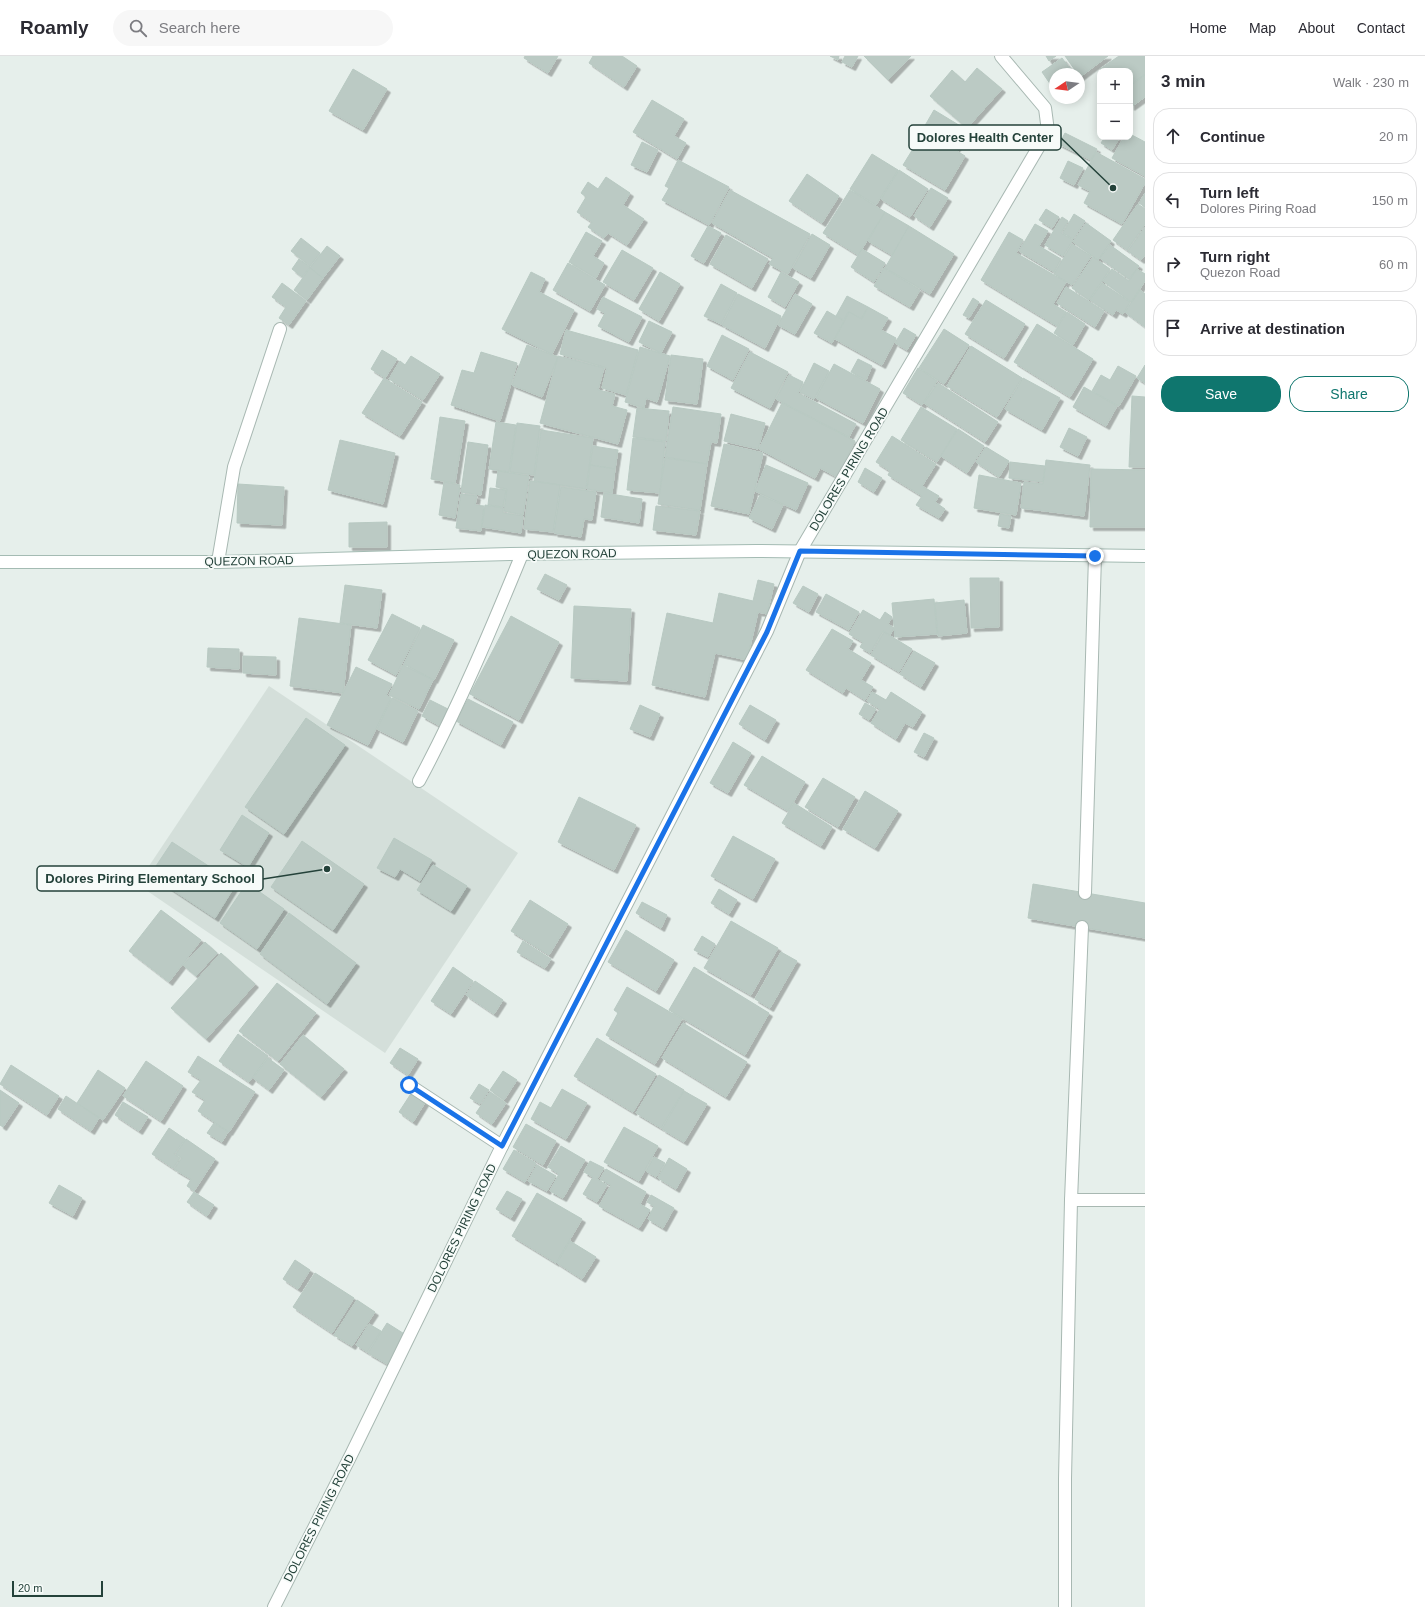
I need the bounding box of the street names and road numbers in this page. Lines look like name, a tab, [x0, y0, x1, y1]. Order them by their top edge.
street label: DOLORES PIRING ROAD	[807, 405, 892, 533]
street label: QUEZON ROAD	[527, 546, 617, 562]
street label: QUEZON ROAD	[204, 553, 294, 569]
street label: DOLORES PIRING ROAD	[425, 1161, 499, 1295]
street label: DOLORES PIRING ROAD	[281, 1452, 357, 1584]

